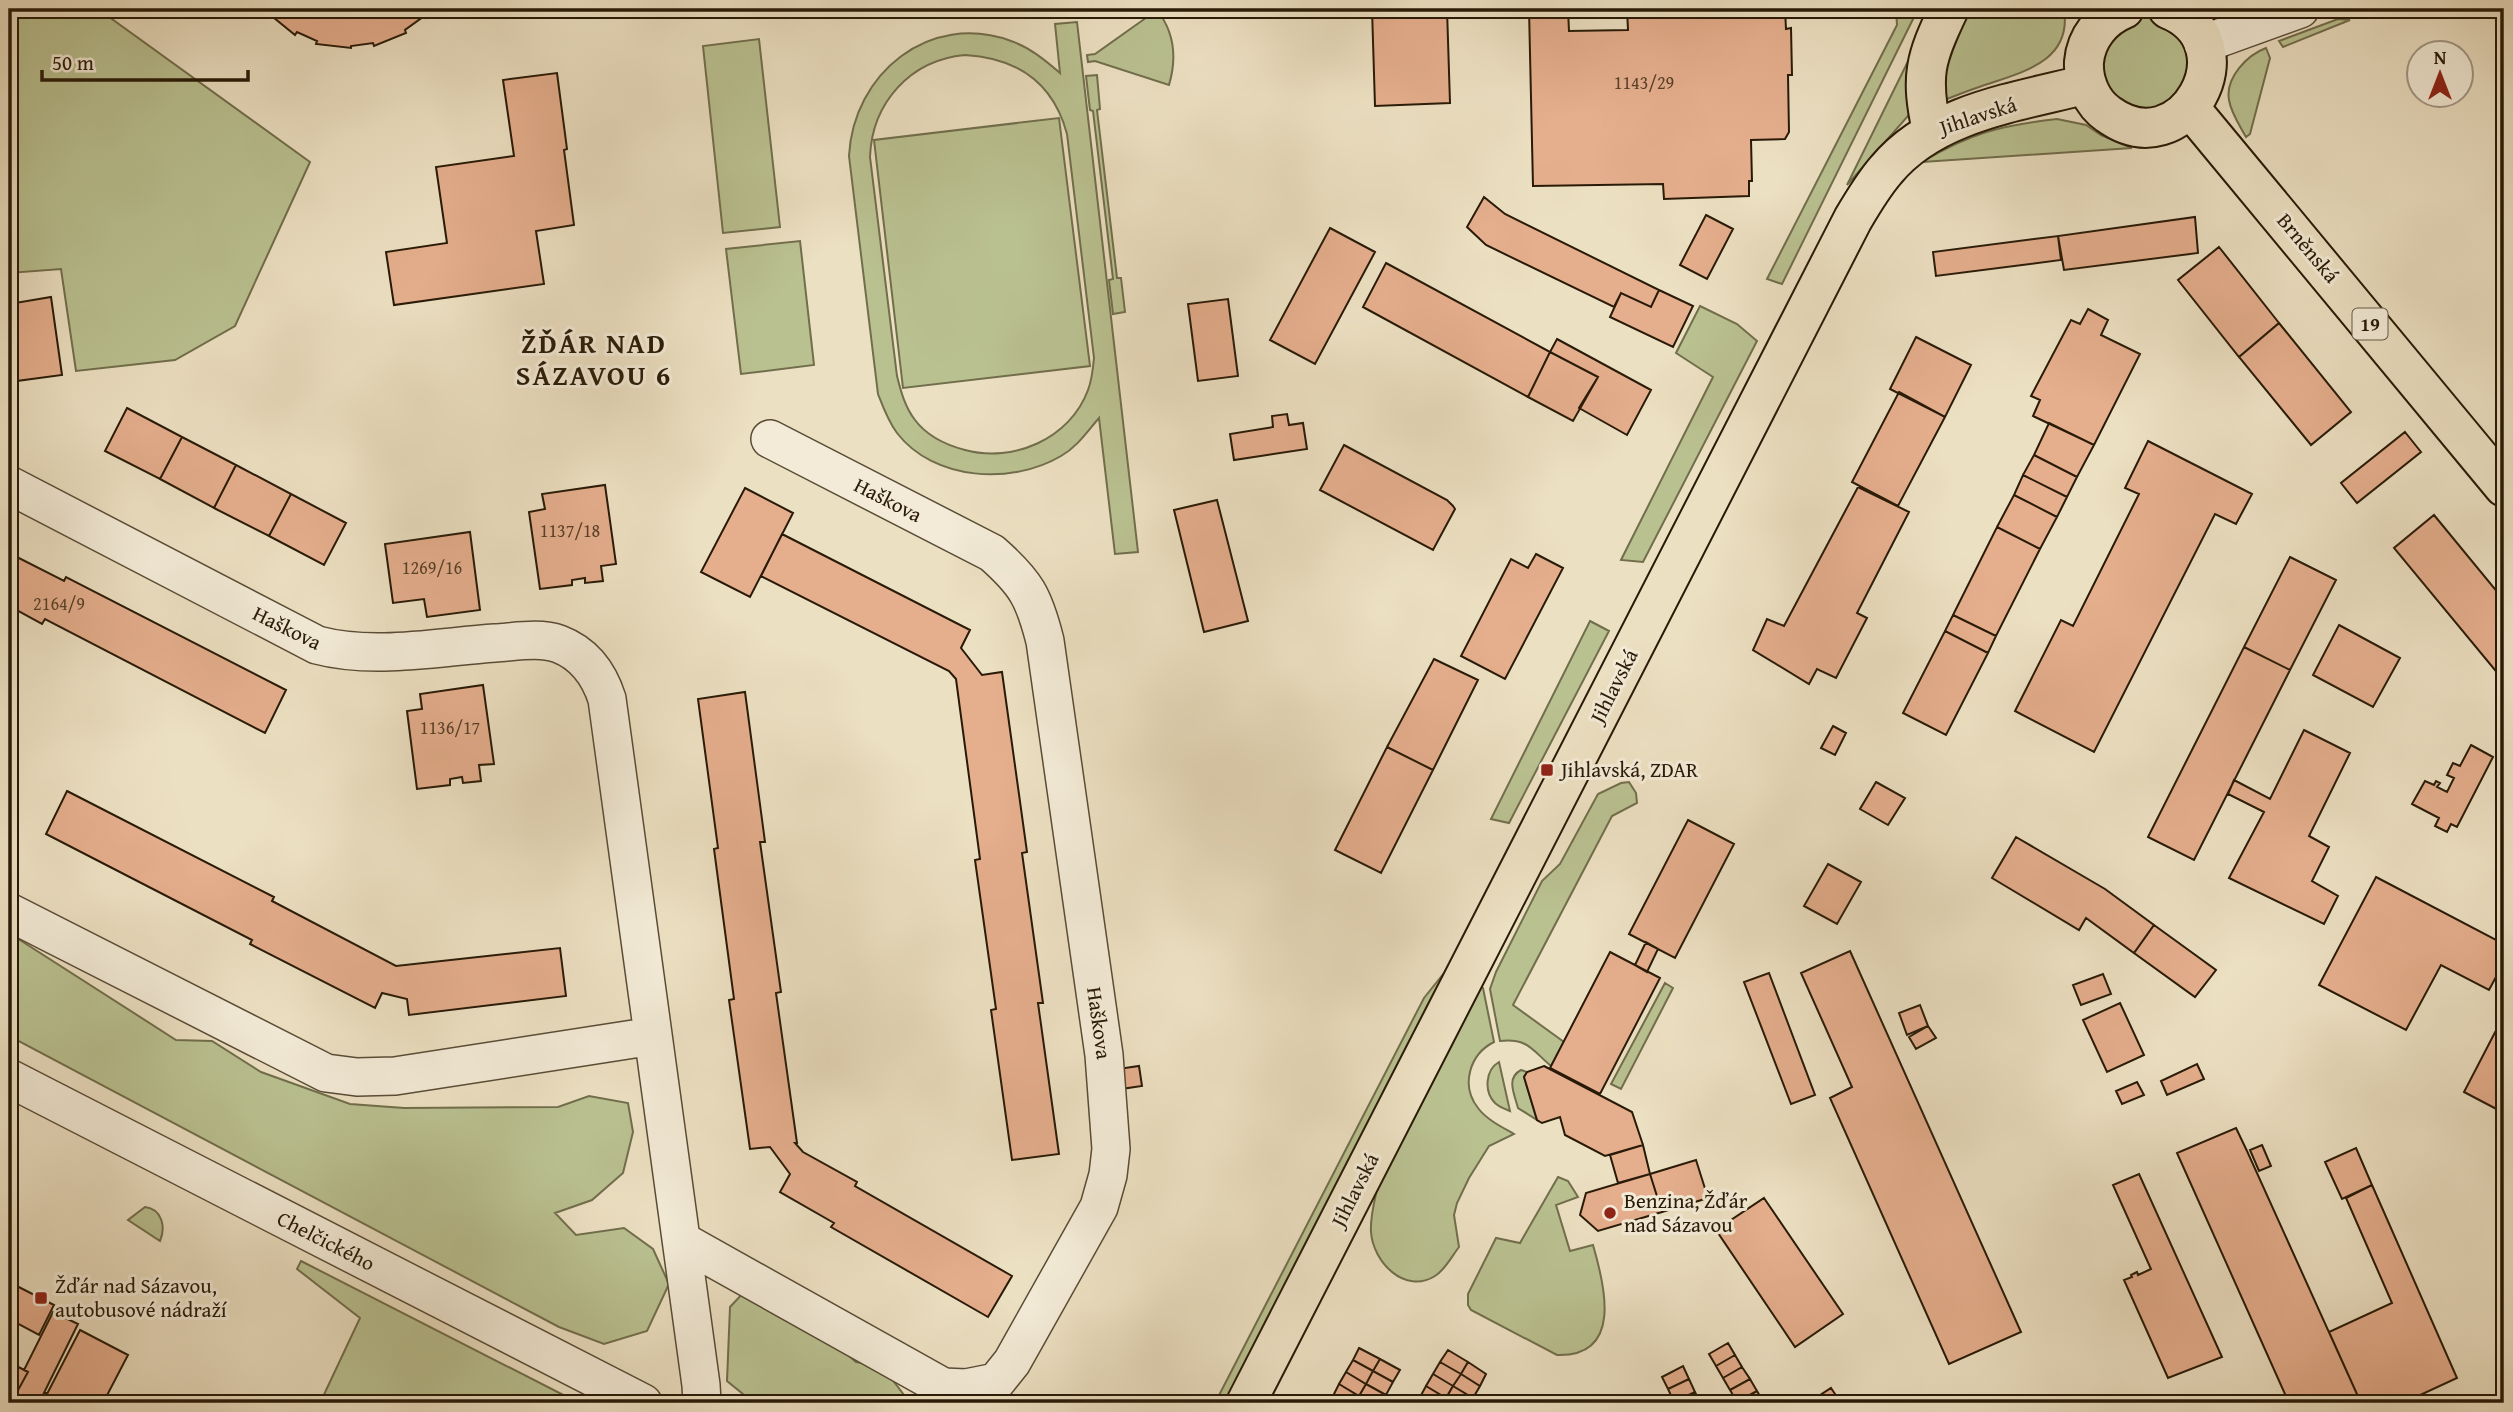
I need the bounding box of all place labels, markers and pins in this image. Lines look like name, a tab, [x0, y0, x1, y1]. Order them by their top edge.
place label: Jihlavská, ZDAR	[1558, 754, 1699, 785]
marker: Jihlavská, ZDAR	[1539, 762, 1555, 778]
place label: Benzina, Žďár nad Sázavou	[1624, 1185, 1748, 1240]
marker: Benzina, Žďár nad Sázavou	[1602, 1205, 1618, 1221]
place label: Žďár nad Sázavou, autobusové nádraží	[55, 1270, 228, 1325]
marker: Žďár nad Sázavou, autobusové nádraží	[33, 1290, 49, 1306]

